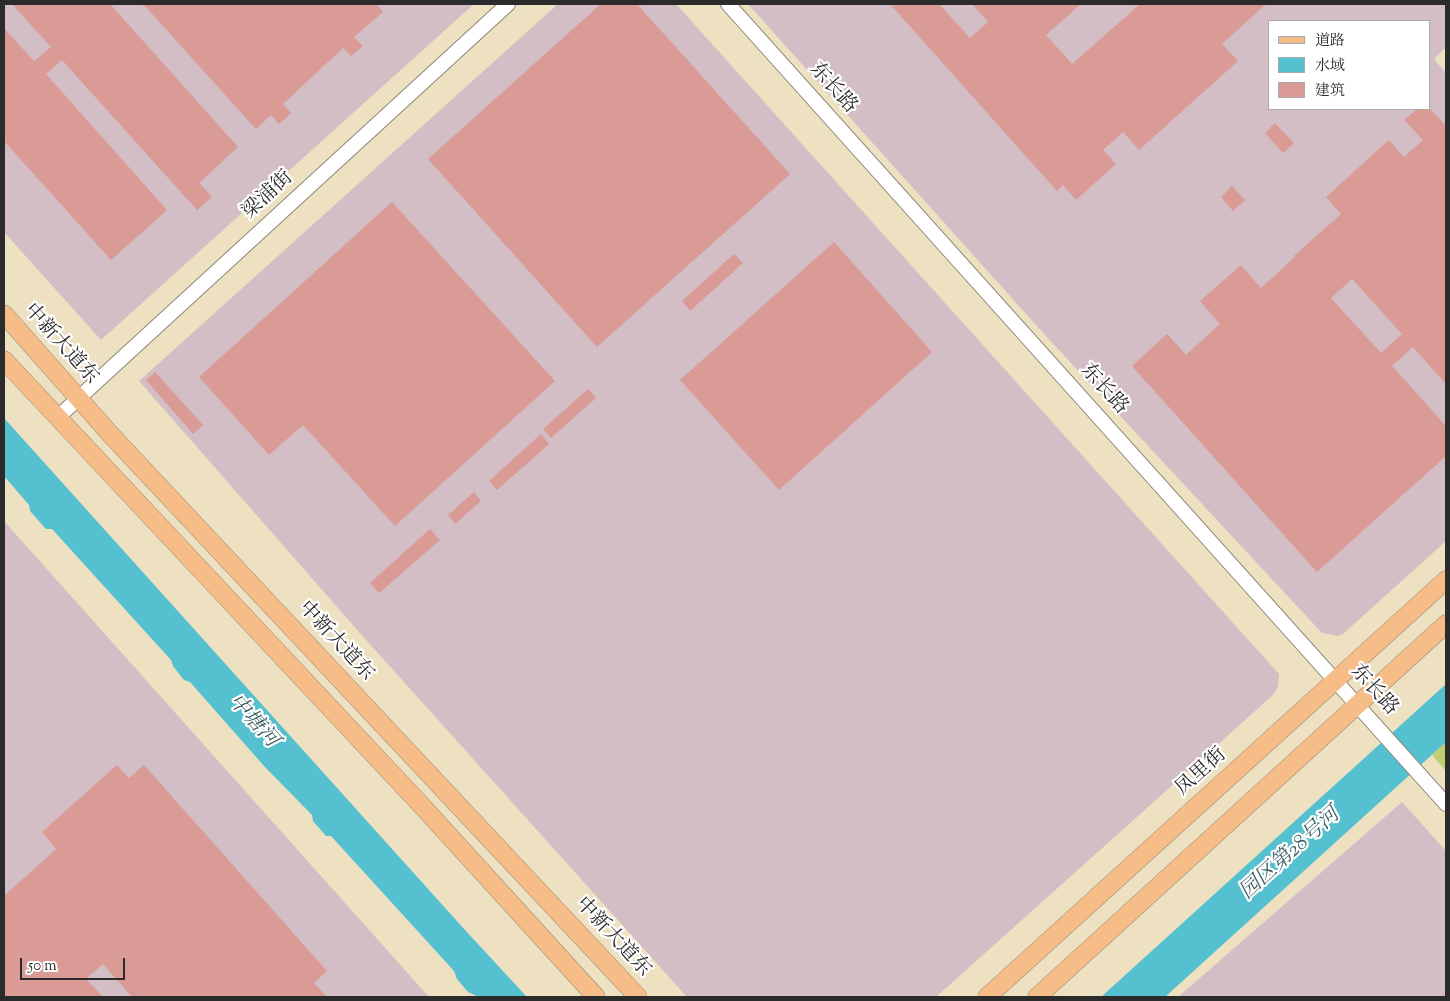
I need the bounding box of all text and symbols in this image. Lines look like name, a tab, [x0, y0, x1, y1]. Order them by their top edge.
legend	[1268, 20, 1430, 110]
text: 道路	[1315, 31, 1345, 52]
text: 水域	[1315, 56, 1345, 77]
street label: 东长路	[803, 59, 861, 119]
text: 建筑	[1315, 81, 1345, 102]
street label: 梁浦街	[239, 167, 299, 225]
street label: 中新大道东	[18, 300, 102, 390]
street label: 东长路	[1074, 360, 1132, 420]
street label: 中新大道东	[292, 597, 378, 687]
street label: 东长路	[1344, 661, 1402, 721]
water label: 中塘河	[222, 690, 282, 754]
street label: 凤里街	[1172, 744, 1232, 802]
water label: 园区第28号河	[1236, 804, 1346, 906]
street label: 中新大道东	[569, 893, 655, 983]
scale bar	[22, 948, 128, 980]
text: 50 m	[28, 956, 57, 977]

